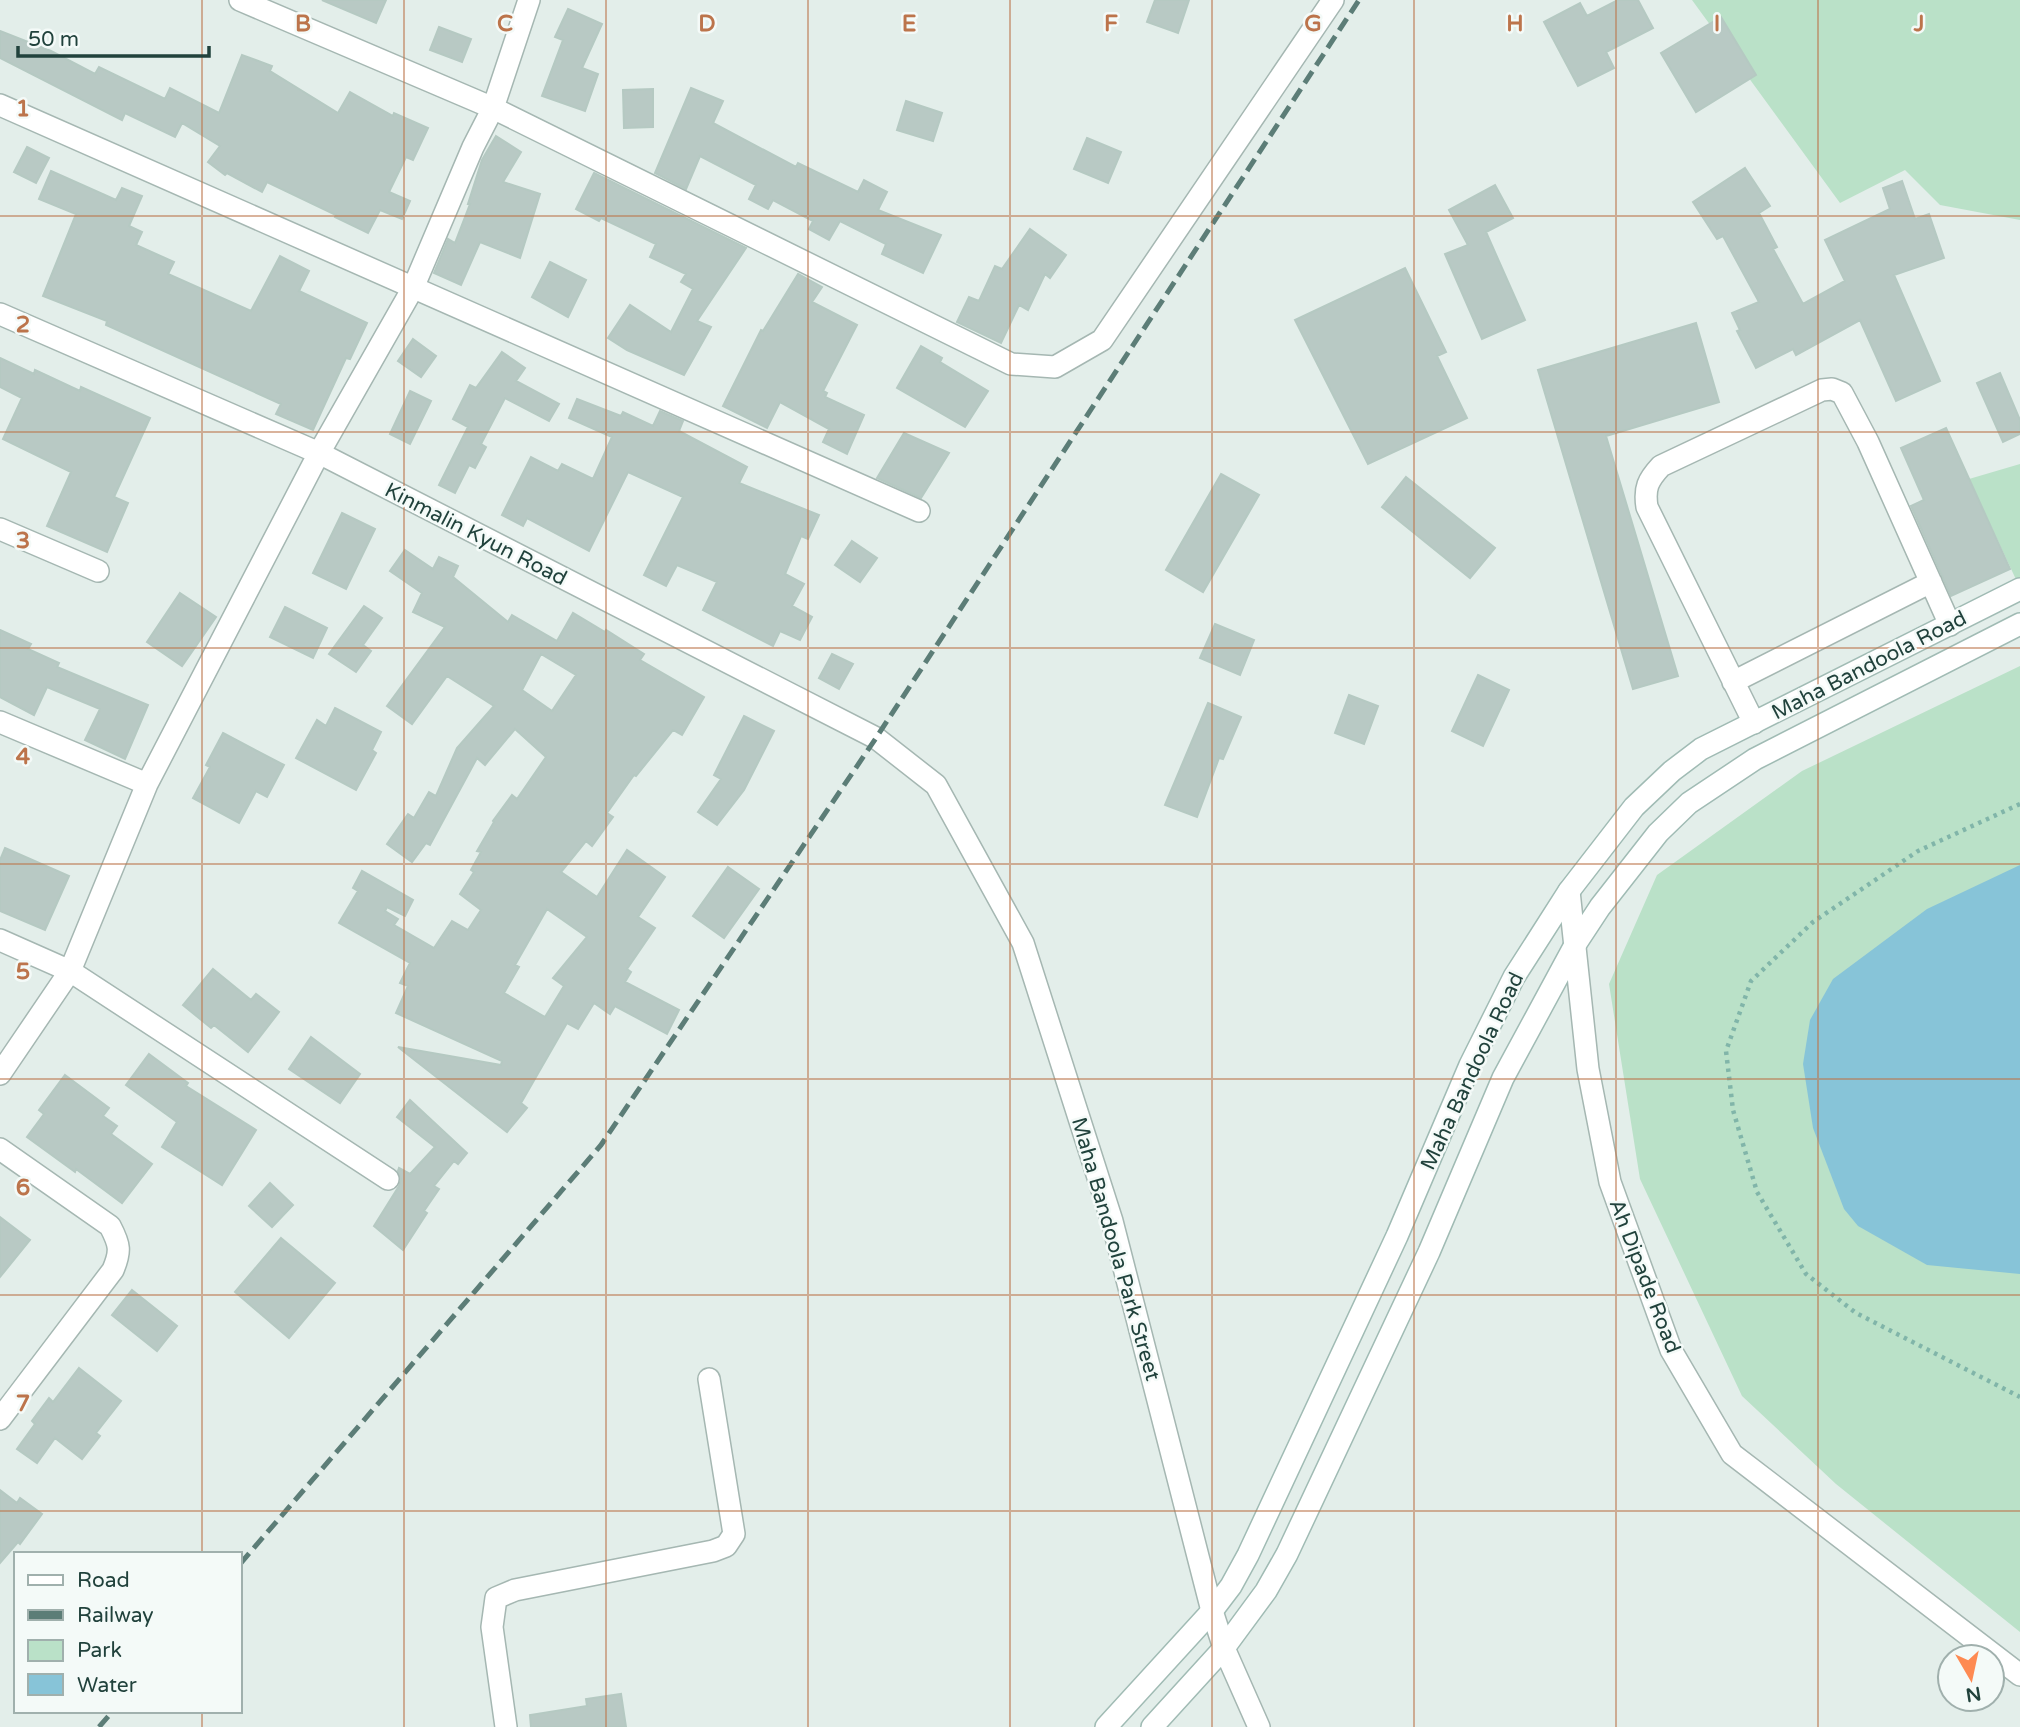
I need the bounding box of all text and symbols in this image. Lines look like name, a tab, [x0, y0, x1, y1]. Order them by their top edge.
text: B	[295, 10, 311, 38]
text: C	[497, 10, 513, 38]
text: D	[698, 10, 716, 38]
text: E	[902, 10, 916, 38]
text: F	[1104, 10, 1118, 38]
text: G	[1304, 10, 1322, 38]
text: H	[1506, 10, 1524, 38]
text: I	[1714, 10, 1720, 38]
text: J	[1913, 10, 1924, 38]
scale bar	[18, 14, 208, 58]
text: 50 m	[28, 27, 79, 52]
text: 1	[16, 95, 30, 123]
text: 2	[16, 311, 30, 339]
street label: Kinmalin Kyun Road	[381, 478, 571, 591]
text: 3	[16, 527, 30, 555]
street label: Maha Bandoola Road	[1768, 605, 1971, 725]
text: 4	[16, 743, 31, 771]
text: 5	[16, 958, 30, 986]
street label: Maha Bandoola Road	[1416, 968, 1529, 1174]
street label: Maha Bandoola Park Street	[1066, 1115, 1165, 1384]
text: 6	[16, 1174, 30, 1202]
street label: Ah Dipade Road	[1604, 1196, 1685, 1357]
text: 7	[16, 1390, 30, 1418]
legend	[14, 1552, 242, 1713]
text: Road	[77, 1568, 130, 1593]
text: Railway	[77, 1603, 154, 1628]
text: Park	[77, 1638, 122, 1663]
north arrow	[1936, 1643, 2006, 1713]
text: Water	[77, 1673, 137, 1698]
text: N	[1964, 1682, 1983, 1706]

